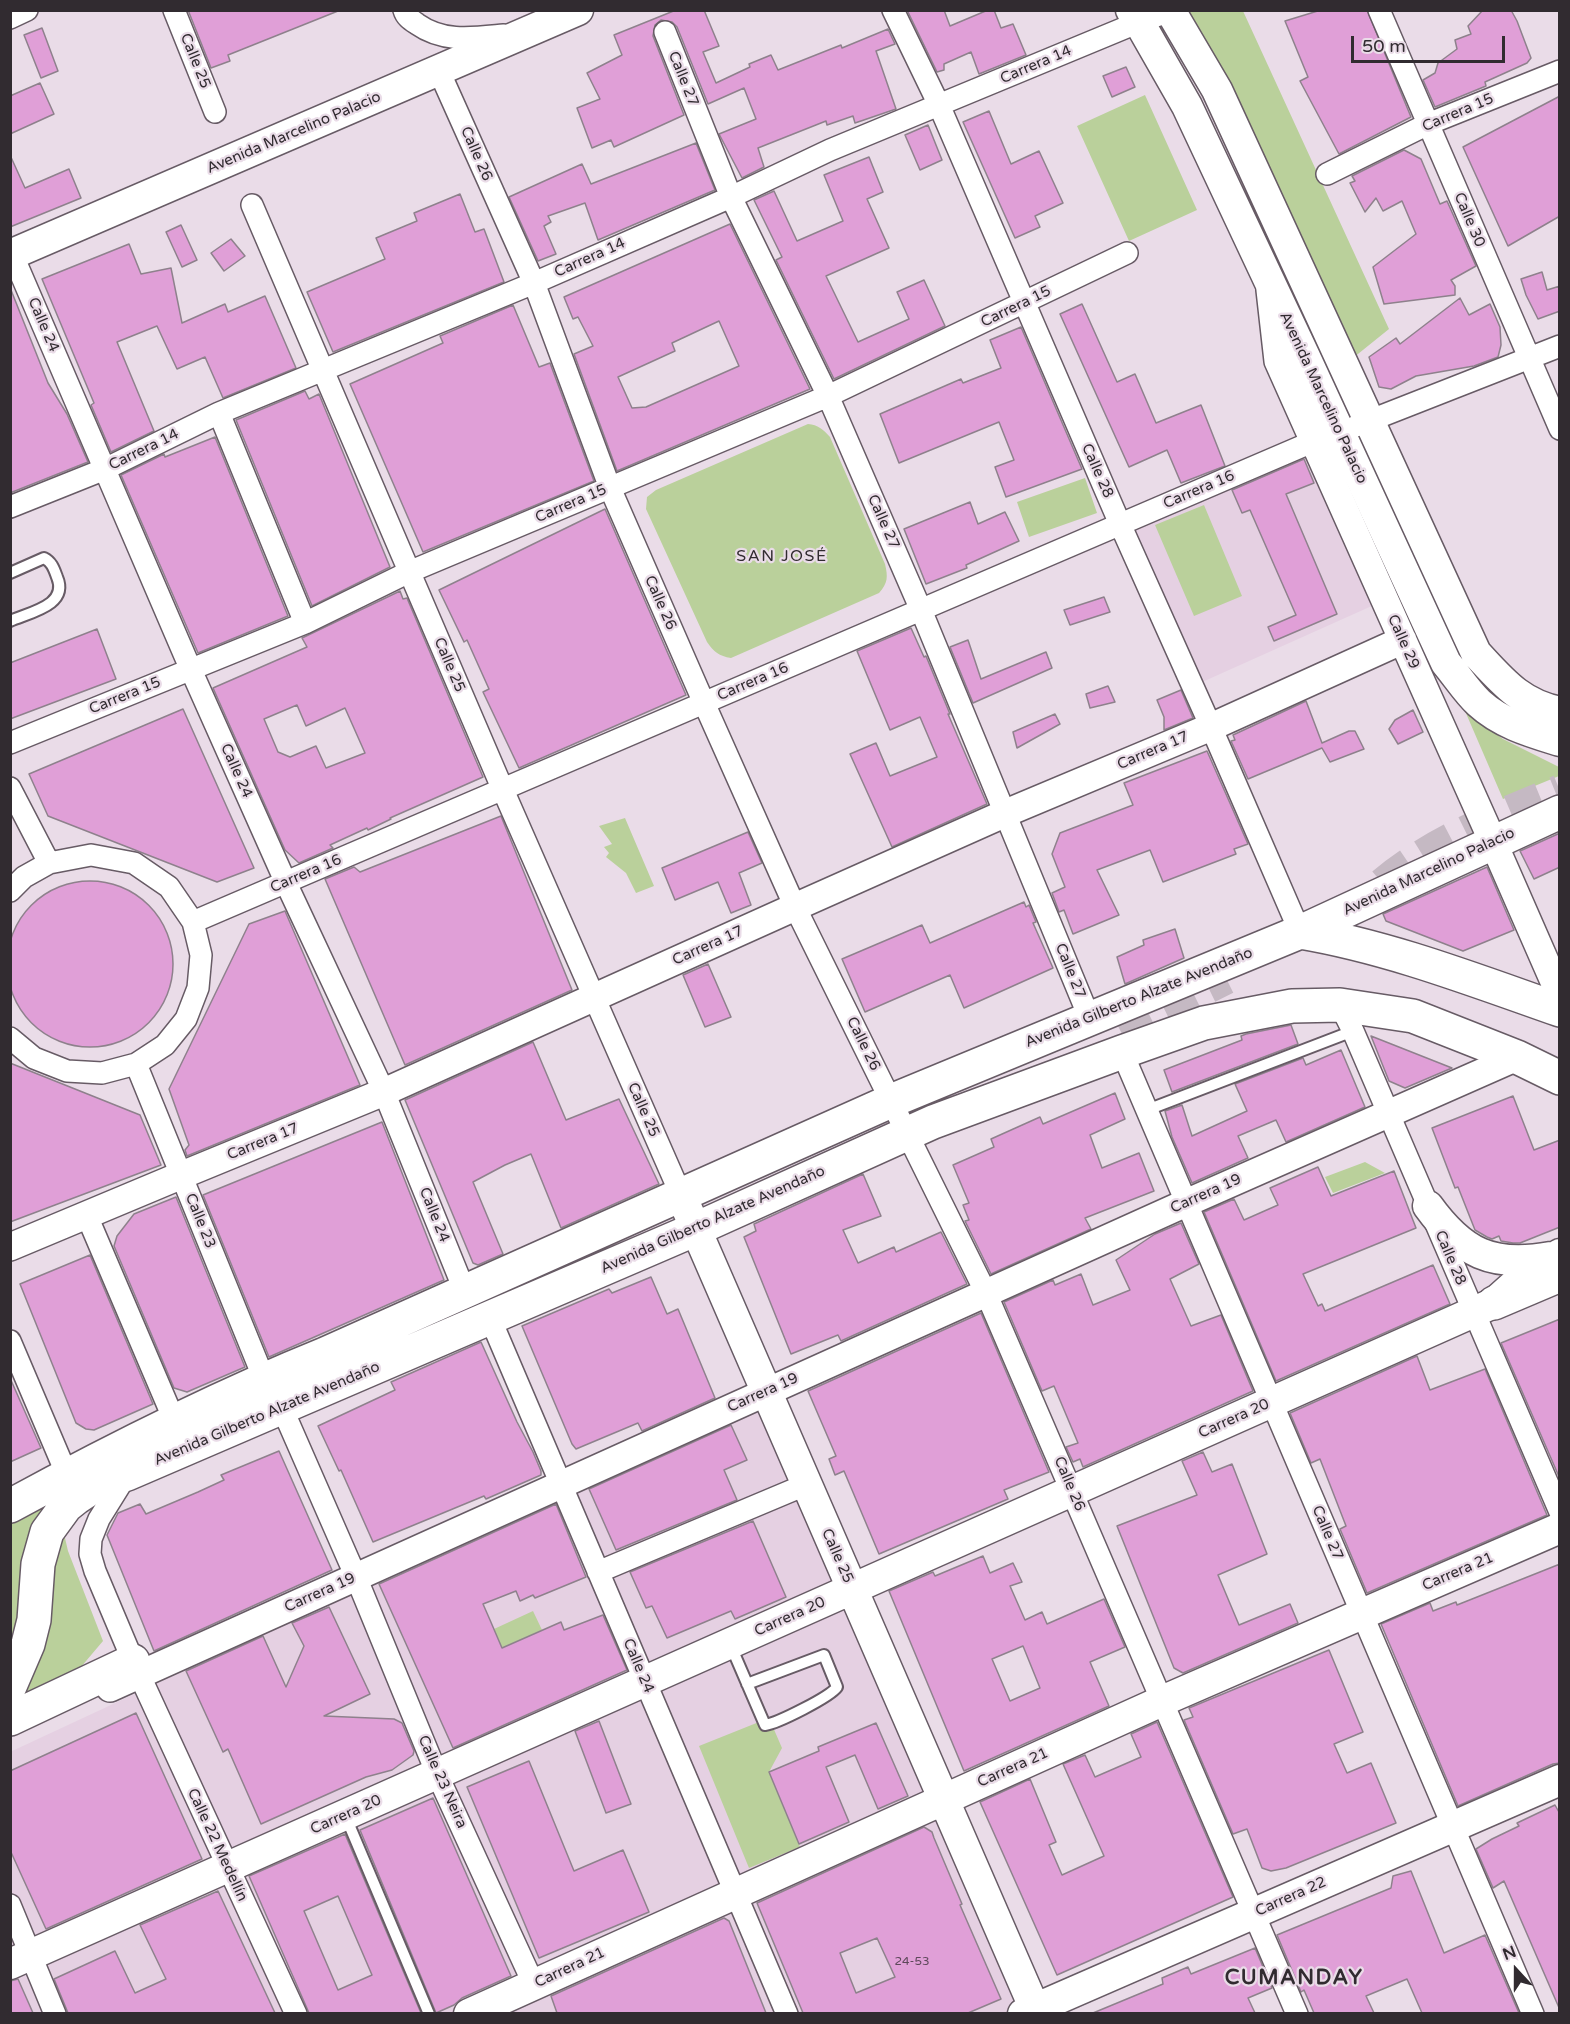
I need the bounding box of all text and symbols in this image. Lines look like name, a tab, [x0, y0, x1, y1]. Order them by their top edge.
scale bar	[1354, 24, 1508, 62]
street label: Calle 25	[176, 31, 214, 91]
text: 50 m	[1362, 35, 1406, 57]
street label: Carrera 14	[998, 42, 1074, 88]
street label: Calle 27	[664, 49, 702, 109]
street label: Avenida Marcelino Palacio	[204, 88, 384, 178]
street label: Carrera 15	[1420, 90, 1496, 136]
street label: Calle 26	[456, 124, 496, 184]
street label: Calle 30	[1449, 190, 1489, 250]
street label: Carrera 14	[552, 234, 628, 282]
street label: Carrera 15	[978, 282, 1054, 332]
street label: Calle 24	[23, 295, 63, 355]
street label: Avenida Marcelino Palacio	[1275, 309, 1371, 487]
street label: Carrera 14	[106, 425, 182, 475]
street label: Calle 28	[1077, 441, 1117, 501]
street label: Carrera 16	[1161, 467, 1237, 513]
street label: Carrera 15	[533, 481, 609, 527]
street label: Calle 27	[863, 492, 903, 552]
district label: SAN JOSÉ	[736, 547, 828, 567]
street label: Calle 26	[640, 573, 680, 633]
street label: Calle 29	[1383, 612, 1423, 672]
street label: Calle 25	[429, 635, 469, 695]
street label: Carrera 16	[715, 659, 791, 705]
street label: Carrera 15	[87, 674, 163, 718]
street label: Carrera 17	[1115, 728, 1191, 774]
street label: Calle 24	[216, 741, 256, 801]
street label: Avenida Marcelino Palacio	[1340, 824, 1518, 920]
street label: Carrera 16	[268, 851, 344, 897]
street label: Carrera 17	[670, 922, 746, 970]
street label: Calle 27	[1051, 941, 1089, 1001]
street label: Avenida Gilberto Alzate Avendaño	[1023, 944, 1255, 1052]
street label: Calle 26	[842, 1014, 884, 1074]
street label: Calle 25	[623, 1080, 663, 1140]
street label: Carrera 17	[225, 1120, 301, 1164]
street label: Avenida Gilberto Alzate Avendaño	[598, 1162, 828, 1278]
street label: Carrera 19	[1168, 1170, 1244, 1218]
street label: Calle 24	[415, 1185, 453, 1245]
street label: Calle 23	[181, 1191, 219, 1251]
street label: Calle 28	[1430, 1228, 1470, 1288]
street label: Avenida Gilberto Alzate Avendaño	[151, 1358, 383, 1470]
street label: Carrera 19	[725, 1369, 801, 1417]
street label: Carrera 20	[1196, 1395, 1272, 1443]
street label: Calle 26	[1049, 1454, 1089, 1514]
street label: Calle 27	[1307, 1503, 1347, 1563]
street label: Calle 25	[817, 1526, 857, 1586]
street label: Carrera 21	[1420, 1549, 1496, 1595]
street label: Carrera 19	[282, 1569, 358, 1617]
street label: Carrera 20	[752, 1593, 828, 1641]
street label: Calle 24	[618, 1636, 658, 1696]
street label: Calle 23 Neira	[414, 1733, 470, 1831]
street label: Carrera 21	[975, 1744, 1051, 1792]
street label: Calle 22 Medellín	[183, 1786, 251, 1904]
street label: Carrera 20	[308, 1791, 384, 1839]
street label: Carrera 22	[1253, 1873, 1329, 1921]
north arrow	[1486, 1940, 1546, 2000]
text: N	[1500, 1942, 1519, 1965]
street label: Carrera 21	[532, 1944, 608, 1992]
house number: 24-53	[894, 1955, 930, 1969]
district label: CUMANDAY	[1225, 1965, 1363, 1991]

